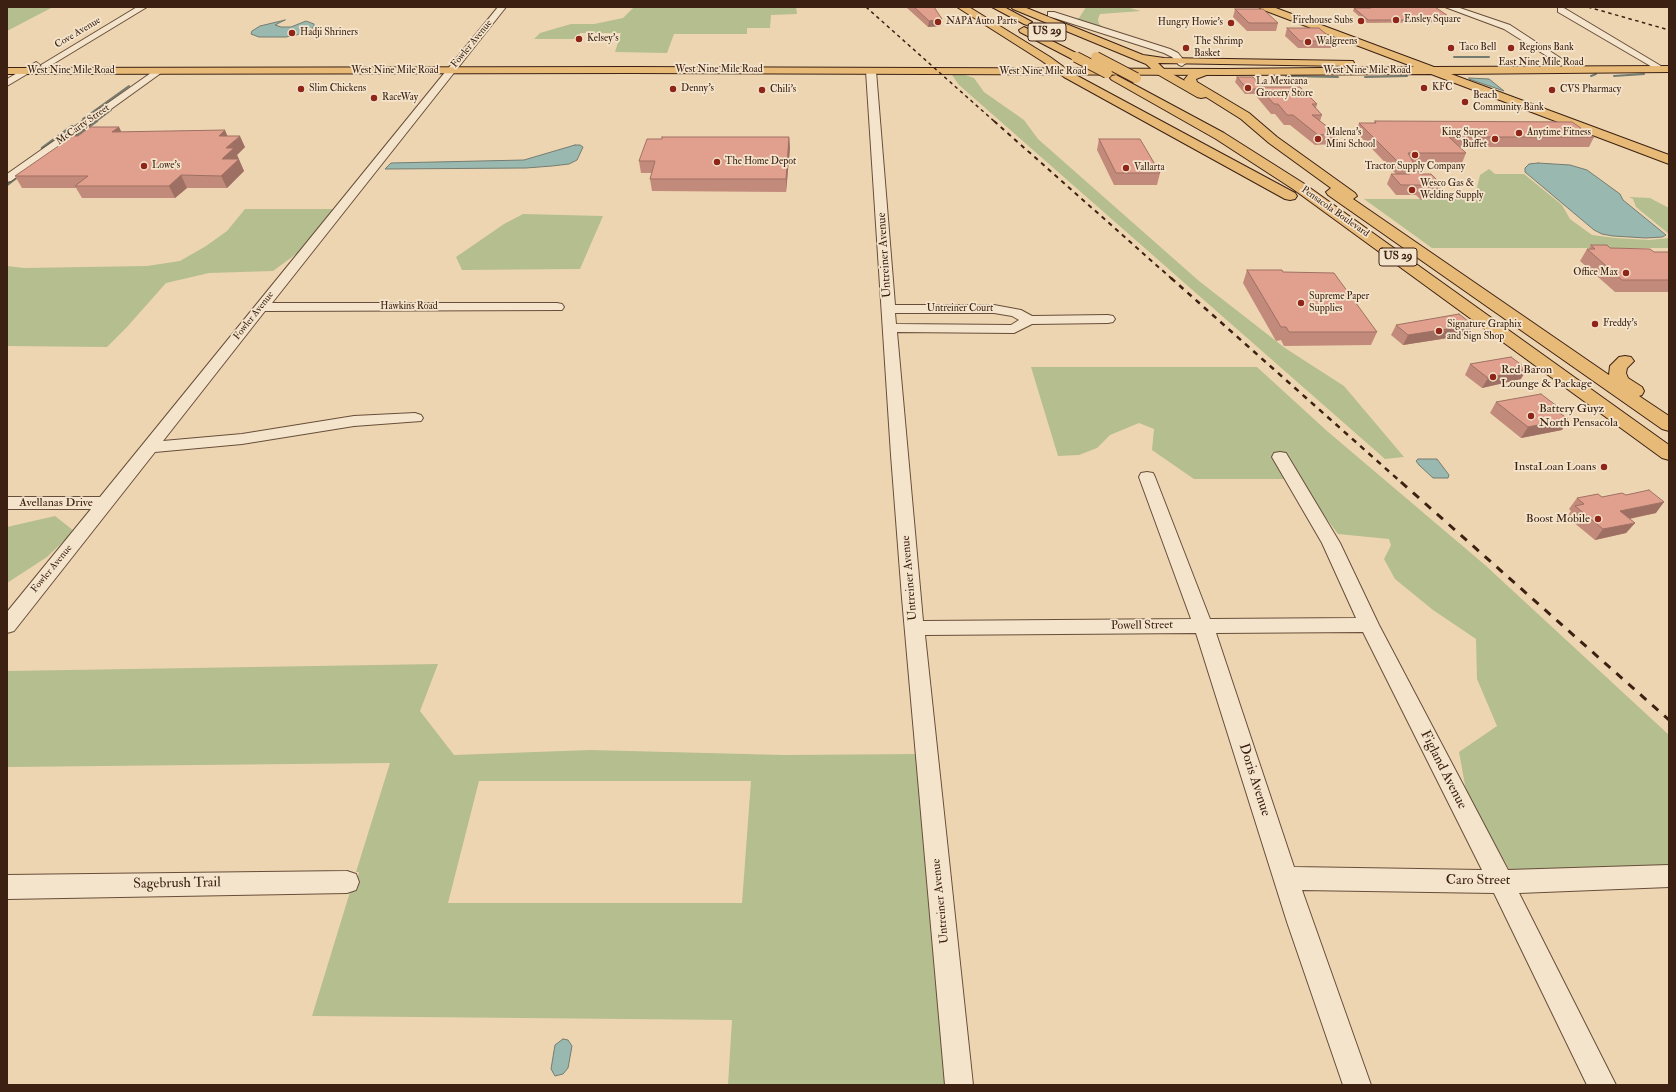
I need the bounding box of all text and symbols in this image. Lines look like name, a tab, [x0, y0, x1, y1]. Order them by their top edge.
place label: Ensley Square	[1404, 14, 1461, 26]
street label: Cove Avenue	[53, 15, 103, 51]
place label: Firehouse Subs	[1292, 15, 1353, 27]
marker: Ensley Square	[1391, 15, 1401, 25]
place label: NAPA Auto Parts	[946, 16, 1017, 28]
marker: Firehouse Subs	[1356, 16, 1366, 26]
marker: NAPA Auto Parts	[933, 17, 943, 27]
place label: Hungry Howie's	[1158, 17, 1223, 29]
street label: Fowler Avenue	[449, 18, 495, 70]
marker: Hungry Howie's	[1226, 18, 1236, 28]
road number: US 29	[1028, 23, 1066, 41]
place label: Hadji Shriners	[300, 27, 358, 39]
marker: Hadji Shriners	[287, 28, 297, 38]
place label: Kelsey's	[587, 33, 619, 45]
marker: Kelsey's	[574, 34, 584, 44]
place label: The Shrimp Basket	[1194, 36, 1243, 60]
place label: Walgreens	[1316, 36, 1358, 48]
marker: Walgreens	[1303, 37, 1313, 47]
place label: Taco Bell	[1459, 42, 1496, 54]
place label: Regions Bank	[1519, 42, 1574, 54]
marker: The Shrimp Basket	[1181, 43, 1191, 53]
marker: Taco Bell	[1446, 43, 1456, 53]
marker: Regions Bank	[1506, 43, 1516, 53]
street label: East Nine Mile Road	[1498, 57, 1584, 69]
street label: West Nine Mile Road	[675, 64, 763, 76]
street label: West Nine Mile Road	[27, 65, 115, 77]
street label: West Nine Mile Road	[351, 65, 439, 77]
street label: West Nine Mile Road	[1323, 65, 1411, 77]
street label: West Nine Mile Road	[999, 66, 1087, 78]
place label: La Mexicana Grocery Store	[1256, 76, 1313, 100]
place label: KFC	[1432, 82, 1453, 94]
place label: Slim Chickens	[309, 83, 366, 95]
place label: Denny's	[681, 83, 714, 95]
marker: La Mexicana Grocery Store	[1243, 83, 1253, 93]
marker: KFC	[1419, 83, 1429, 93]
marker: Slim Chickens	[296, 84, 306, 94]
marker: Denny's	[668, 84, 678, 94]
place label: Chili's	[770, 84, 796, 96]
place label: CVS Pharmacy	[1560, 84, 1621, 96]
marker: Chili's	[757, 85, 767, 95]
marker: CVS Pharmacy	[1547, 85, 1557, 95]
place label: Beach Community Bank	[1473, 90, 1544, 114]
place label: RaceWay	[382, 92, 418, 104]
marker: RaceWay	[369, 93, 379, 103]
marker: Beach Community Bank	[1460, 97, 1470, 107]
street label: McCarty Street	[54, 102, 112, 148]
place label: Malena's Mini School	[1326, 127, 1375, 150]
place label: King Super Buffet	[1442, 127, 1487, 150]
place label: Anytime Fitness	[1527, 127, 1591, 139]
marker: Anytime Fitness	[1514, 128, 1524, 138]
marker: Malena's Mini School	[1313, 134, 1323, 144]
marker: King Super Buffet	[1490, 134, 1500, 144]
marker: Tractor Supply Company	[1410, 150, 1420, 160]
place label: The Home Depot	[725, 156, 796, 168]
marker: The Home Depot	[712, 157, 722, 167]
place label: Lowe's	[152, 160, 180, 172]
marker: Lowe's	[139, 161, 149, 171]
place label: Tractor Supply Company	[1365, 161, 1465, 173]
place label: Vallarta	[1134, 162, 1165, 174]
marker: Vallarta	[1121, 163, 1131, 173]
place label: Wesco Gas & Welding Supply	[1420, 178, 1483, 202]
street label: Pensacola Boulevard	[1299, 184, 1371, 240]
marker: Wesco Gas & Welding Supply	[1407, 185, 1417, 195]
street label: Untreiner Avenue	[875, 212, 895, 298]
road number: US 29	[1379, 248, 1417, 266]
place label: Office Max	[1573, 267, 1618, 279]
marker: Office Max	[1621, 268, 1631, 278]
street label: Fowler Avenue	[231, 289, 277, 343]
place label: Supreme Paper Supplies	[1309, 291, 1369, 314]
marker: Supreme Paper Supplies	[1296, 298, 1306, 308]
street label: Hawkins Road	[380, 301, 438, 313]
street label: Untreiner Court	[927, 303, 993, 315]
place label: Freddy's	[1603, 318, 1637, 330]
place label: Signature Graphix and Sign Shop	[1447, 319, 1521, 342]
marker: Freddy's	[1590, 319, 1600, 329]
marker: Signature Graphix and Sign Shop	[1434, 326, 1444, 336]
place label: Red Baron Lounge & Package	[1501, 363, 1592, 391]
marker: Red Baron Lounge & Package	[1488, 372, 1498, 382]
place label: Battery Guyz North Pensacola	[1539, 402, 1618, 430]
marker: Battery Guyz North Pensacola	[1526, 411, 1536, 421]
place label: InstaLoan Loans	[1514, 460, 1596, 474]
marker: InstaLoan Loans	[1599, 462, 1609, 472]
street label: Avellanas Drive	[19, 496, 93, 510]
place label: Boost Mobile	[1526, 512, 1590, 526]
marker: Boost Mobile	[1593, 514, 1603, 524]
street label: Untreiner Avenue	[899, 535, 921, 621]
street label: Fowler Avenue	[29, 543, 75, 595]
street label: Powell Street	[1111, 618, 1173, 634]
street label: Figland Avenue	[1416, 728, 1470, 812]
street label: Doris Avenue	[1234, 742, 1274, 818]
street label: Untreiner Avenue	[929, 858, 953, 944]
street label: Caro Street	[1446, 873, 1510, 889]
street label: Sagebrush Trail	[133, 875, 221, 893]

